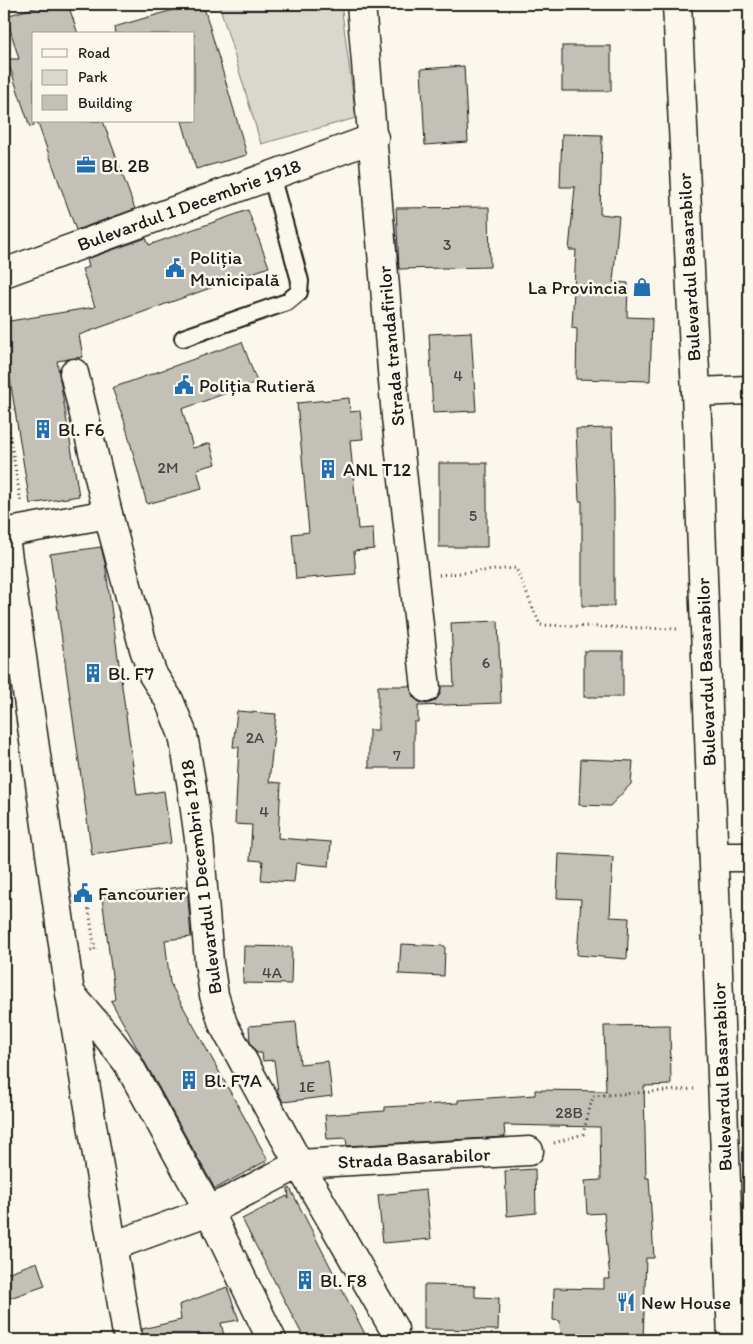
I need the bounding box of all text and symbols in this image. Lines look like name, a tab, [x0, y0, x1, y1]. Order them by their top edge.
legend	[32, 32, 195, 122]
text: Road	[78, 44, 111, 62]
text: Park	[78, 68, 108, 86]
text: Building	[78, 94, 132, 112]
street label: Bulevardul 1 Decembrie 1918	[74, 154, 304, 256]
office icon: Bl. 2B	[75, 154, 97, 176]
place label: Bl. 2B	[101, 154, 150, 177]
street label: Bulevardul Basarabilor	[673, 172, 705, 362]
house number: 3	[443, 235, 452, 254]
place label: Poliția Municipală	[190, 246, 280, 291]
public building icon: Poliția Municipală	[164, 257, 186, 279]
street label: Strada trandafirilor	[372, 264, 409, 427]
place label: La Provincia	[528, 276, 627, 299]
shop icon: La Provincia	[631, 276, 653, 298]
house number: 4	[453, 366, 463, 385]
public building icon: Poliția Rutieră	[173, 374, 195, 396]
place label: Poliția Rutieră	[199, 374, 315, 397]
building icon: Bl. F6	[32, 418, 54, 440]
place label: Bl. F6	[58, 418, 105, 441]
house number: 2M	[158, 458, 179, 477]
building icon: ANL T12	[317, 458, 339, 480]
place label: ANL T12	[343, 458, 411, 481]
house number: 5	[469, 506, 477, 525]
street label: Bulevardul Basarabilor	[691, 577, 721, 767]
house number: 6	[482, 653, 490, 672]
building icon: Bl. F7	[82, 662, 104, 684]
place label: Bl. F7	[108, 662, 154, 685]
house number: 2A	[246, 728, 264, 747]
house number: 7	[393, 746, 401, 765]
street label: Bulevardul 1 Decembrie 1918	[175, 758, 227, 996]
house number: 4	[259, 802, 269, 821]
public building icon: Fancourier	[72, 882, 94, 904]
place label: Fancourier	[98, 882, 186, 905]
house number: 4A	[262, 963, 282, 982]
street label: Bulevardul Basarabilor	[707, 982, 737, 1172]
building icon: Bl. F7A	[178, 1069, 200, 1091]
place label: Bl. F7A	[204, 1069, 262, 1092]
house number: 1E	[299, 1077, 315, 1096]
house number: 28B	[555, 1103, 583, 1122]
street label: Strada Basarabilor	[337, 1142, 492, 1173]
building icon: Bl. F8	[294, 1269, 316, 1291]
place label: Bl. F8	[320, 1269, 367, 1292]
restaurant icon: New House	[615, 1291, 637, 1313]
place label: New House	[641, 1291, 731, 1314]

